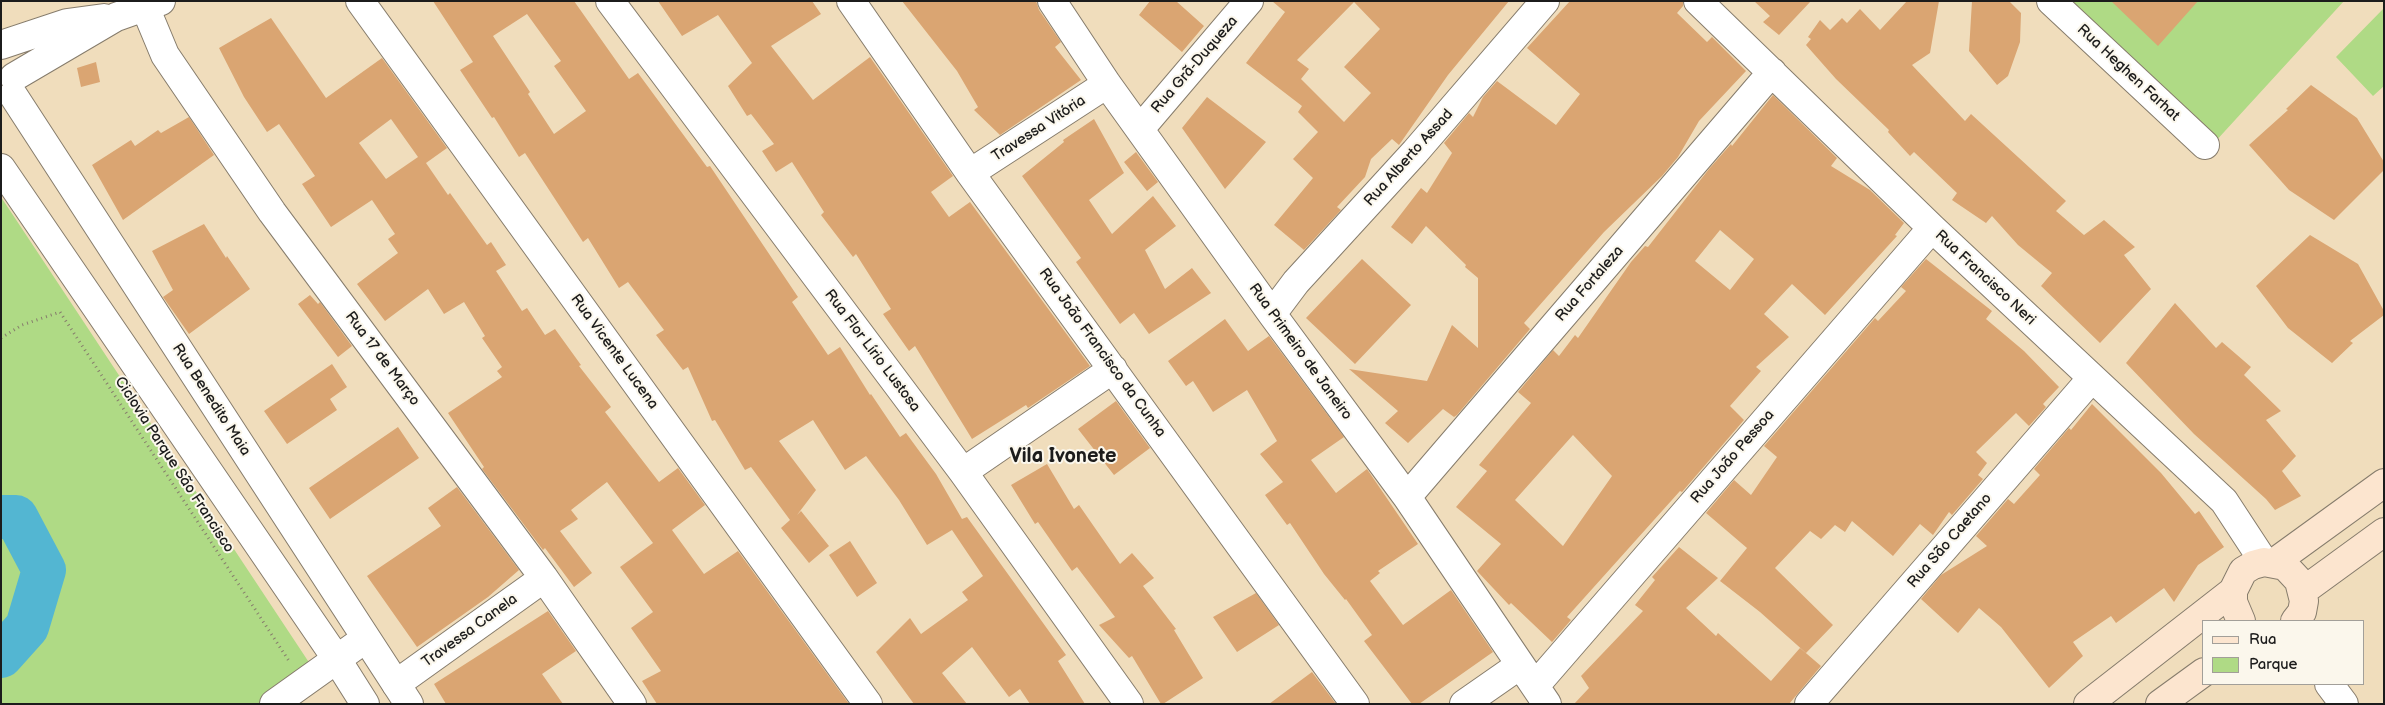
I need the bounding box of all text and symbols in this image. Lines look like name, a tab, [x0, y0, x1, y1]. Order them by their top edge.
street label: Rua Grã-Duqueza	[1148, 13, 1242, 117]
street label: Rua Heghen Farhat	[2073, 21, 2183, 125]
street label: Travessa Vitória	[989, 92, 1089, 166]
street label: Rua Alberto Assad	[1361, 106, 1457, 210]
street label: Rua Francisco Neri	[1931, 227, 2039, 329]
street label: Rua Fortaleza	[1552, 242, 1628, 326]
street label: Rua João Francisco da Cunha	[1035, 265, 1169, 441]
street label: Rua Primeiro de Janeiro	[1244, 280, 1356, 424]
street label: Rua Flor Lírio Lustosa	[820, 286, 924, 416]
street label: Rua Vicente Lucena	[566, 291, 662, 413]
street label: Rua 17 de Março	[341, 308, 423, 410]
street label: Rua Benedito Maia	[168, 340, 254, 460]
street label: Ciclovia Parque São Francisco	[110, 374, 238, 556]
street label: Rua João Pessoa	[1687, 406, 1779, 508]
district label: Vila Ivonete	[1010, 445, 1116, 469]
street label: Rua São Caetano	[1904, 490, 1996, 592]
street label: Travessa Canela	[419, 590, 521, 672]
legend	[2202, 620, 2365, 685]
text: Rua	[2249, 630, 2277, 649]
text: Parque	[2249, 655, 2297, 674]

